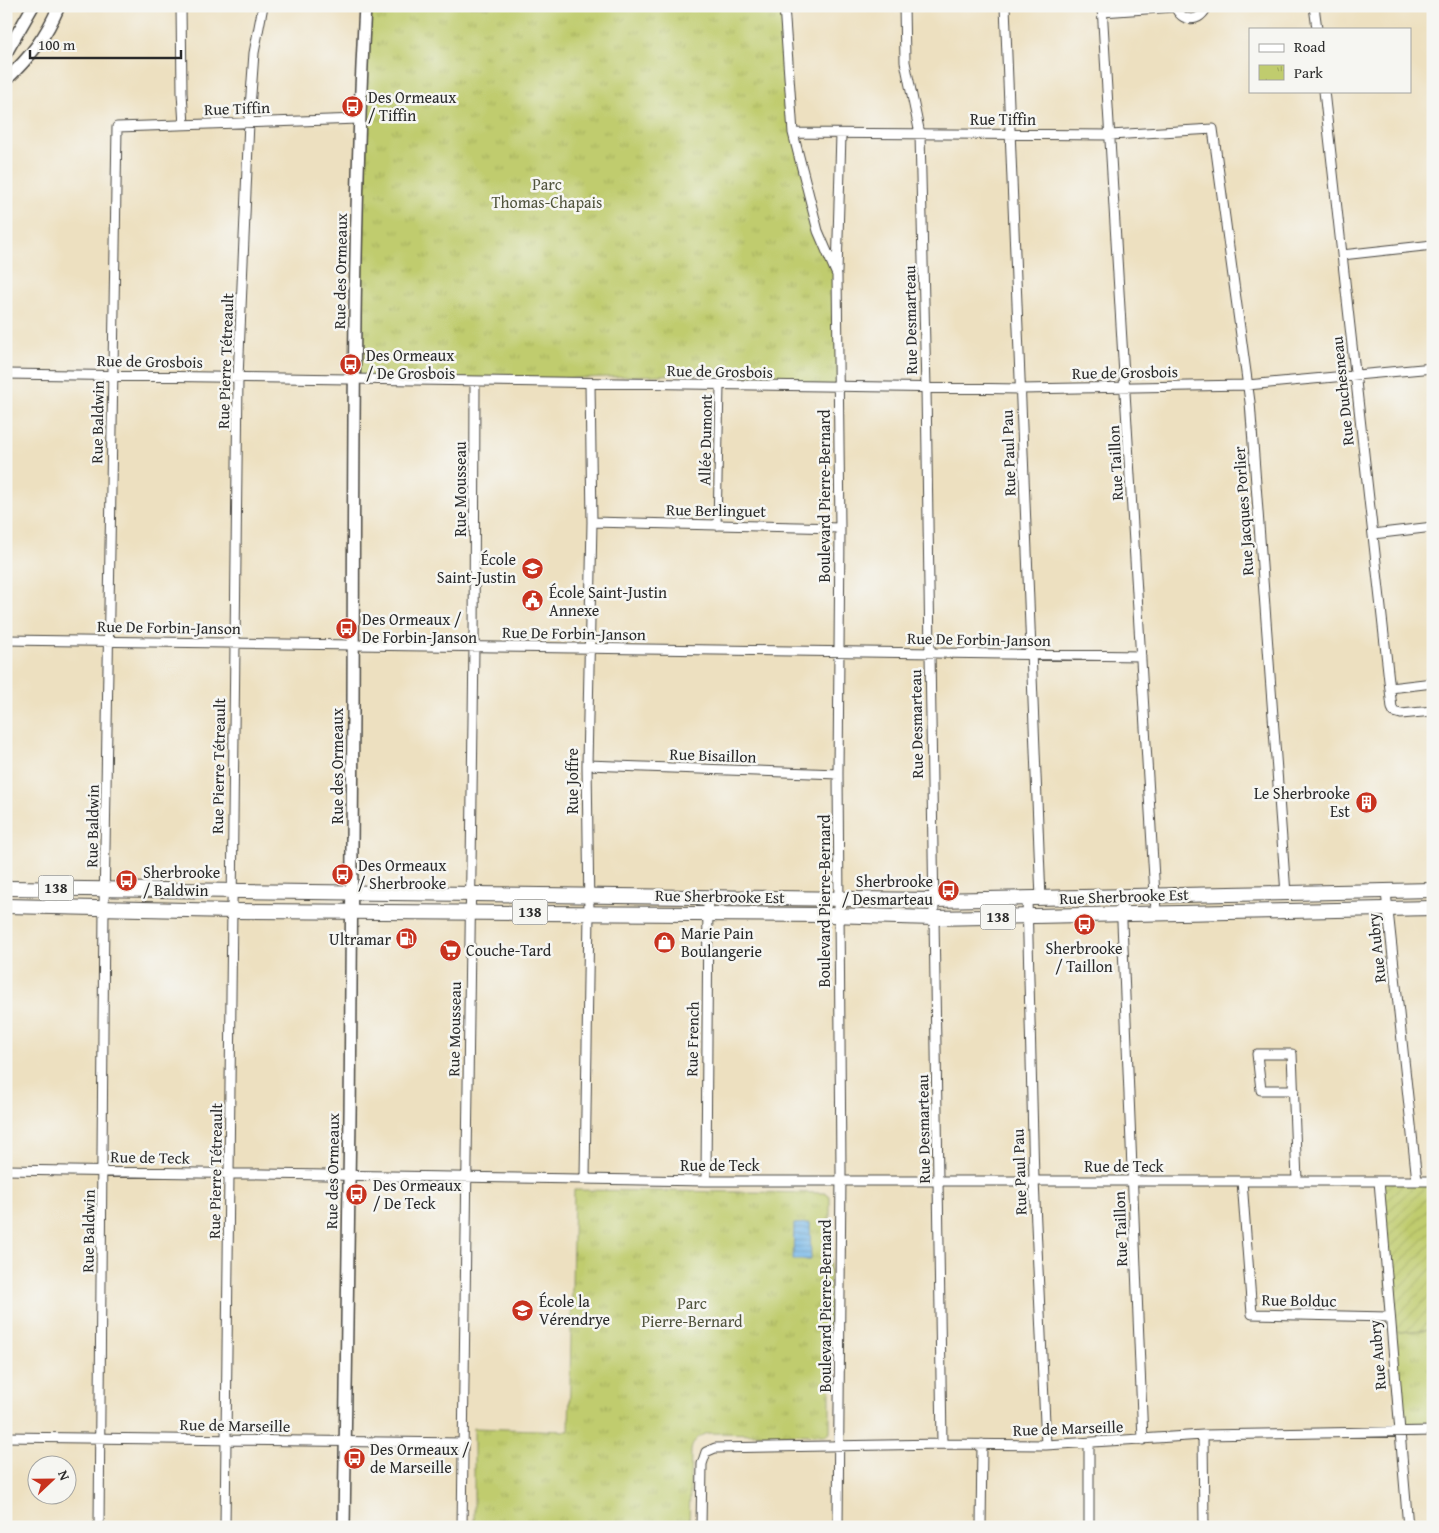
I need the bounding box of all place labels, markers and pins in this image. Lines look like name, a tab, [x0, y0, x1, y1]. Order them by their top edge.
place label: Des Ormeaux / Tiffin	[368, 85, 457, 127]
bus stop icon: Des Ormeaux / Tiffin	[340, 94, 364, 118]
place label: Des Ormeaux / De Grosbois	[366, 343, 455, 385]
bus stop icon: Des Ormeaux / De Grosbois	[338, 352, 362, 376]
place label: École Saint-Justin	[437, 547, 516, 589]
school or university icon: École Saint-Justin	[520, 556, 544, 580]
place label: École Saint-Justin Annexe	[549, 580, 667, 622]
public building icon: École Saint-Justin Annexe	[521, 589, 545, 613]
place label: Des Ormeaux / De Forbin-Janson	[362, 607, 477, 649]
bus stop icon: Des Ormeaux / De Forbin-Janson	[334, 616, 358, 640]
place label: Le Sherbrooke Est	[1254, 781, 1350, 823]
building icon: Le Sherbrooke Est	[1354, 790, 1378, 814]
place label: Des Ormeaux / Sherbrooke	[358, 853, 447, 895]
place label: Sherbrooke / Baldwin	[143, 860, 220, 902]
bus stop icon: Des Ormeaux / Sherbrooke	[330, 862, 354, 886]
bus stop icon: Sherbrooke / Baldwin	[115, 869, 139, 893]
place label: Sherbrooke / Desmarteau	[842, 869, 933, 911]
bus stop icon: Sherbrooke / Desmarteau	[937, 878, 961, 902]
bus stop icon: Sherbrooke / Taillon	[1072, 912, 1096, 936]
place label: Marie Pain Boulangerie	[681, 921, 762, 963]
place label: Ultramar	[329, 927, 391, 951]
fuel station icon: Ultramar	[395, 927, 419, 951]
shop icon: Marie Pain Boulangerie	[653, 930, 677, 954]
place label: Sherbrooke / Taillon	[1045, 936, 1123, 978]
supermarket icon: Couche-Tard	[438, 938, 462, 962]
place label: Couche-Tard	[466, 938, 552, 962]
place label: Des Ormeaux / De Teck	[373, 1173, 462, 1215]
bus stop icon: Des Ormeaux / De Teck	[345, 1182, 369, 1206]
place label: École la Vérendrye	[539, 1289, 610, 1331]
school or university icon: École la Vérendrye	[511, 1298, 535, 1322]
place label: Des Ormeaux / de Marseille	[370, 1437, 470, 1479]
bus stop icon: Des Ormeaux / de Marseille	[342, 1446, 366, 1470]

